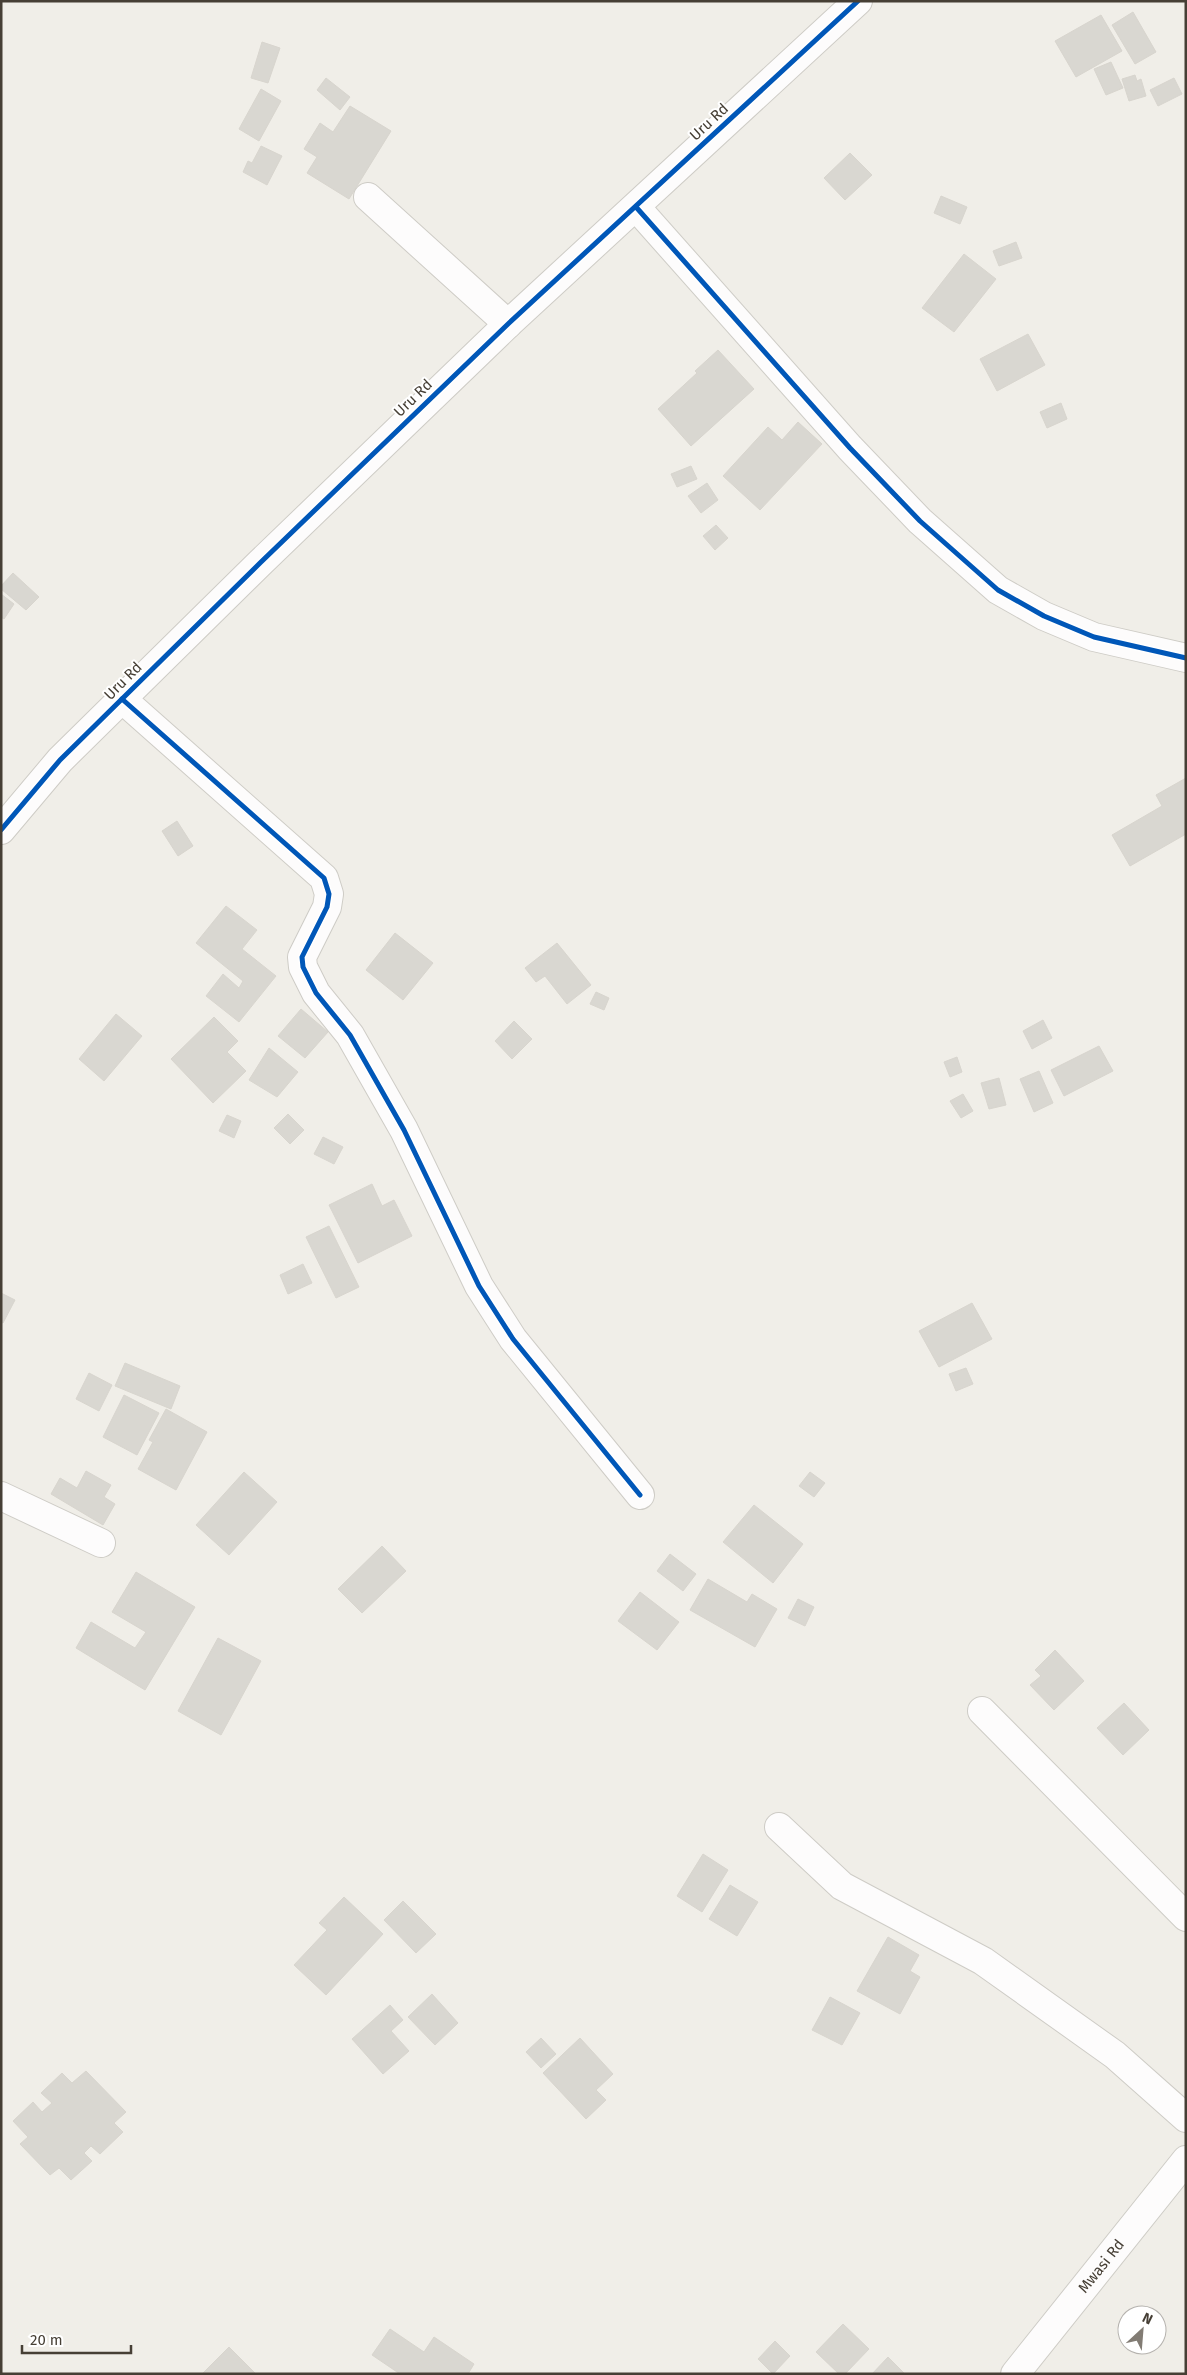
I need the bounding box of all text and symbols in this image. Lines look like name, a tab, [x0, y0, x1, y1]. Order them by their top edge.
street label: Uru Rd	[686, 100, 732, 144]
street label: Uru Rd	[390, 375, 436, 421]
street label: Uru Rd	[100, 658, 146, 704]
street label: Mwasi Rd	[1074, 2236, 1128, 2297]
north arrow	[1117, 2305, 1167, 2355]
text: N	[1140, 2309, 1155, 2328]
scale bar	[22, 2322, 131, 2354]
text: 20 m	[30, 2331, 63, 2349]

